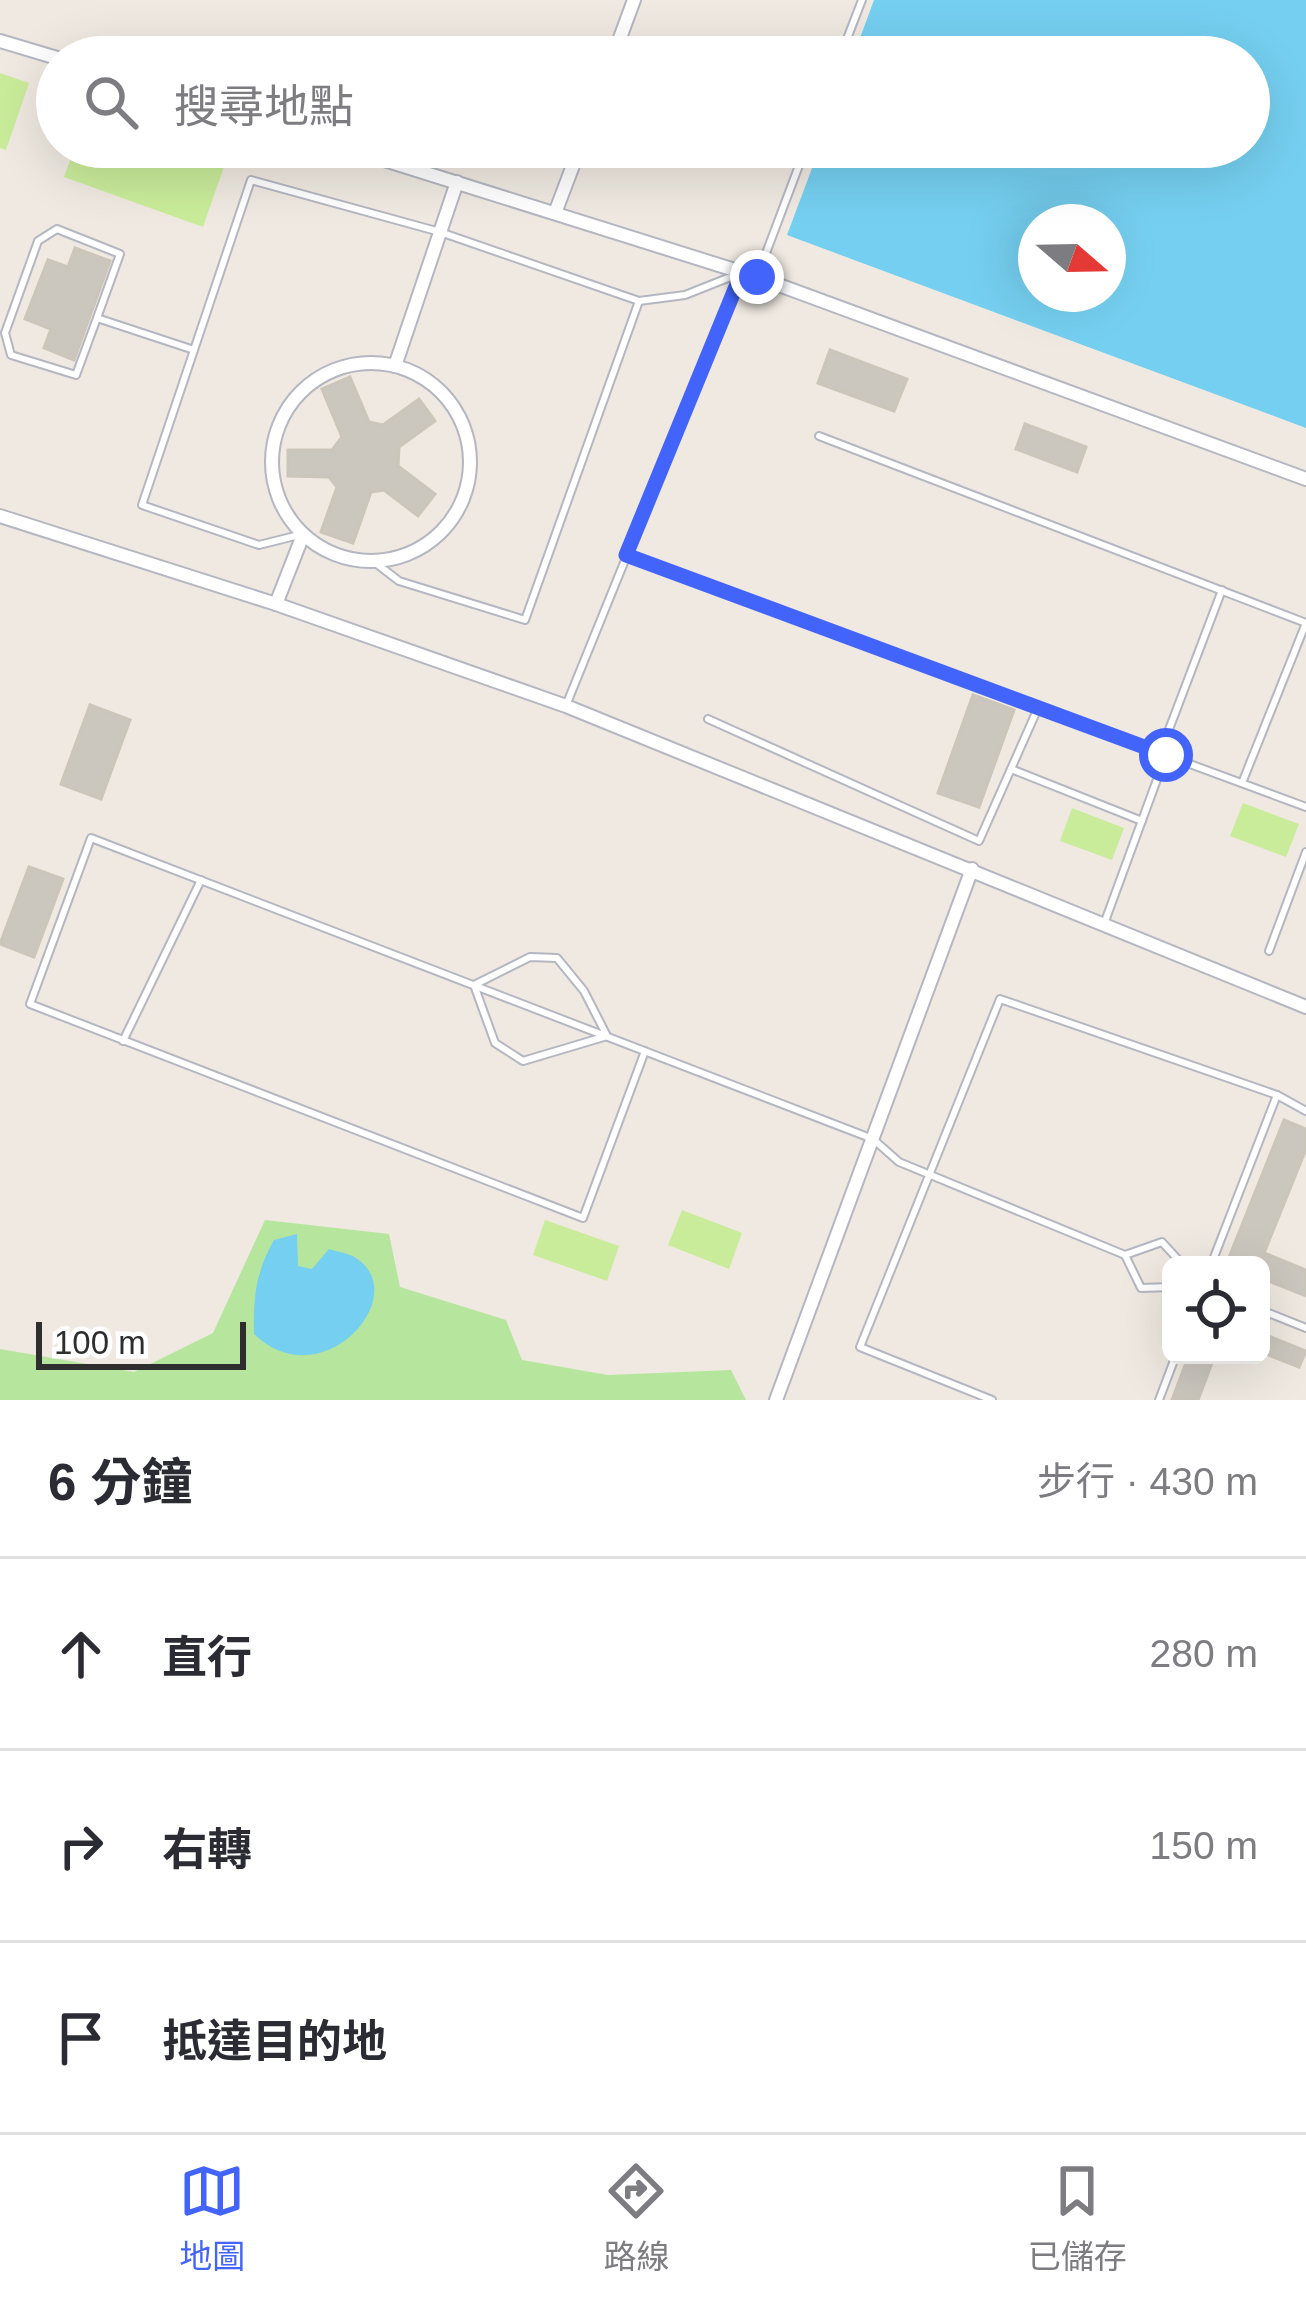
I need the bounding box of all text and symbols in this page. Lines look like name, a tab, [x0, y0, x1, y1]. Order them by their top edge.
search box	[36, 36, 1270, 168]
icon: search	[78, 69, 144, 135]
text: 搜尋地點	[174, 81, 354, 132]
north arrow	[1018, 204, 1126, 312]
route end	[730, 250, 784, 304]
route start	[1139, 728, 1193, 782]
map controls	[1162, 1256, 1270, 1364]
button: locate	[1162, 1256, 1270, 1364]
scale bar	[36, 1316, 246, 1369]
text: 100 m	[54, 1324, 146, 1361]
text: 6 分鐘	[48, 1454, 193, 1511]
text: 步行 · 430 m	[1037, 1460, 1258, 1503]
icon: ahead	[48, 1621, 114, 1687]
text: 直行	[162, 1632, 252, 1683]
text: 280 m	[1150, 1632, 1258, 1675]
icon: right	[48, 1813, 114, 1879]
text: 右轉	[162, 1824, 252, 1875]
text: 150 m	[1150, 1824, 1258, 1867]
icon: arrive	[48, 2005, 114, 2071]
text: 抵達目的地	[162, 2016, 387, 2067]
tab: 地圖	[179, 2158, 245, 2278]
tab: 路線	[603, 2158, 669, 2278]
tab: 已儲存	[1028, 2158, 1127, 2278]

